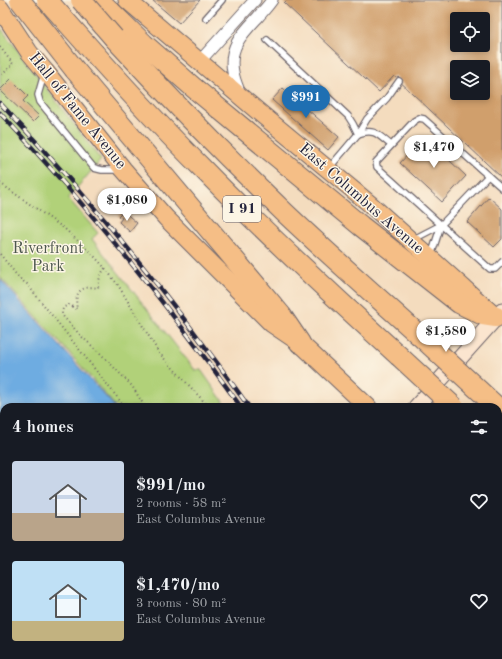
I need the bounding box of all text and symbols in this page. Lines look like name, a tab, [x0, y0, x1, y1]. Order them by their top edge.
map controls	[450, 12, 490, 100]
button: locate	[450, 12, 490, 52]
street label: Hall of Fame Avenue	[25, 50, 129, 172]
button: layers	[450, 60, 490, 100]
pin: $991	[282, 85, 330, 119]
text: $991	[291, 91, 321, 104]
pin: $1,470	[401, 135, 467, 169]
street label: East Columbus Avenue	[296, 141, 426, 257]
text: $1,470	[413, 141, 455, 154]
pin: $1,080	[94, 188, 160, 222]
text: $1,080	[106, 194, 148, 207]
road number: I 91	[223, 196, 261, 222]
park label: Riverfront Park	[12, 241, 84, 275]
pin: $1,580	[413, 319, 479, 353]
text: $1,580	[425, 325, 467, 338]
icon: filters	[468, 416, 490, 438]
text: 4 homes	[12, 419, 74, 436]
icon: home	[44, 477, 92, 525]
text: $991/mo	[136, 477, 205, 494]
icon: heart	[468, 490, 490, 512]
text: 2 rooms · 58 m²	[136, 497, 226, 510]
text: East Columbus Avenue	[136, 513, 265, 526]
icon: home	[44, 577, 92, 625]
text: $1,470/mo	[136, 577, 220, 594]
icon: heart	[468, 590, 490, 612]
text: 3 rooms · 80 m²	[136, 597, 226, 610]
text: East Columbus Avenue	[136, 613, 265, 626]

